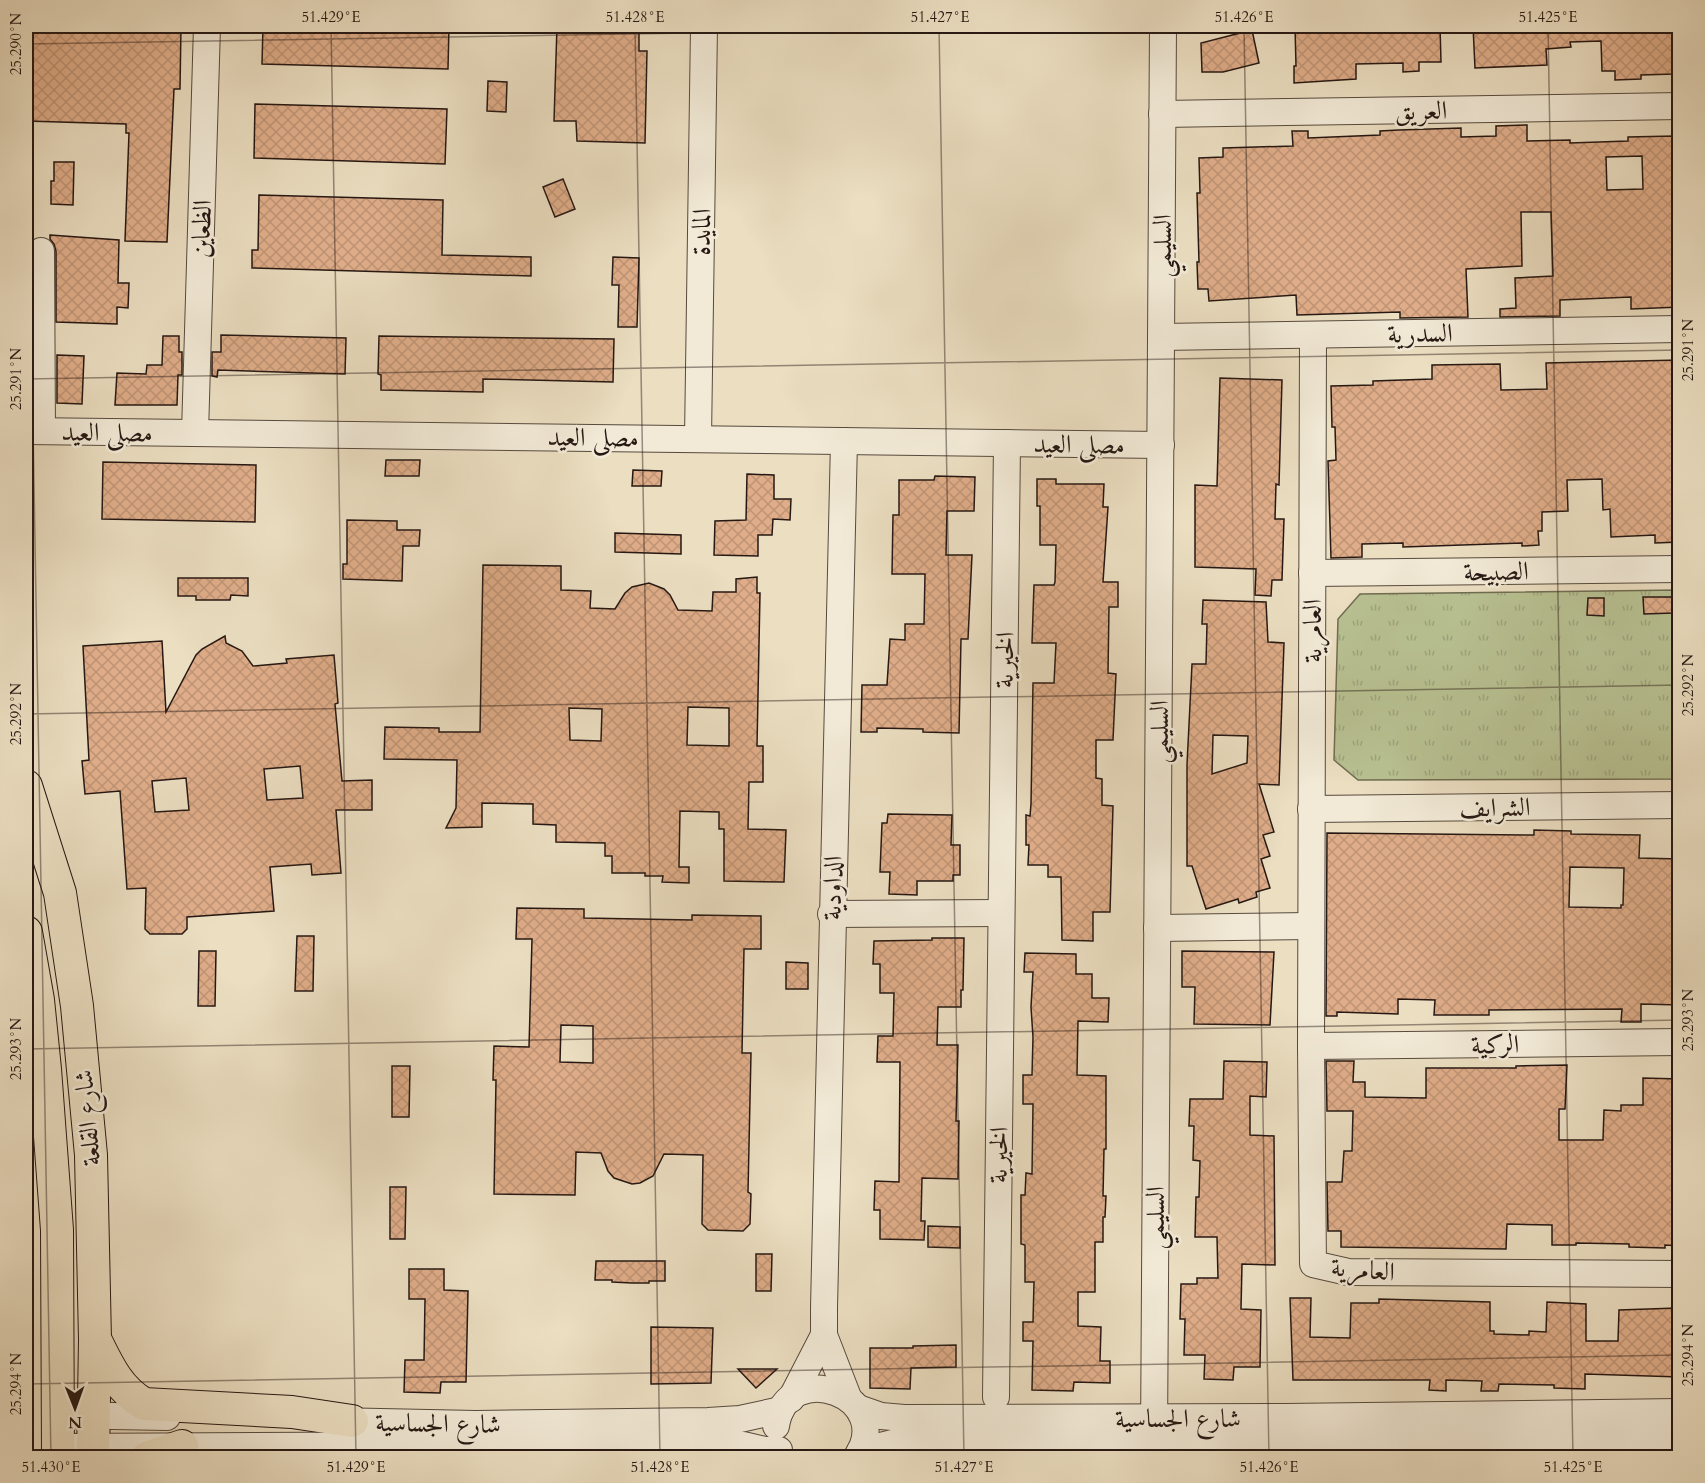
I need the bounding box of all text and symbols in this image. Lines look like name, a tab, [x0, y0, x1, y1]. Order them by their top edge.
text: 51.429°E	[301, 7, 361, 27]
text: 51.428°E	[605, 7, 665, 27]
text: 51.427°E	[910, 7, 970, 27]
text: 51.426°E	[1214, 7, 1274, 27]
text: 51.425°E	[1518, 7, 1578, 27]
text: 25.290°N	[6, 12, 26, 75]
street label: العريق	[1394, 93, 1448, 128]
street label: الظعاين	[183, 199, 220, 259]
street label: المايدة	[684, 208, 719, 256]
street label: السليمي	[1145, 214, 1187, 278]
street label: السدرية	[1387, 315, 1453, 352]
text: 25.291°N	[1678, 318, 1698, 381]
text: 25.291°N	[6, 347, 26, 410]
street label: مصلى العيد	[61, 414, 153, 452]
street label: مصلى العيد	[547, 419, 639, 457]
street label: مصلى العيد	[1033, 426, 1125, 464]
street label: الصبيحة	[1463, 553, 1529, 590]
street label: العامرية	[1295, 599, 1330, 663]
street label: الخيرية	[987, 631, 1022, 689]
text: 25.292°N	[1678, 653, 1698, 716]
text: 25.292°N	[6, 682, 26, 745]
street label: السليمي	[1142, 700, 1184, 764]
street label: الشرايف	[1459, 789, 1531, 826]
street label: الداودية	[814, 855, 851, 921]
text: 25.293°N	[1678, 988, 1698, 1051]
text: 25.293°N	[6, 1017, 26, 1080]
street label: الركية	[1471, 1027, 1520, 1062]
street label: شارع القلعة	[66, 1068, 113, 1168]
street label: الخيرية	[981, 1126, 1016, 1184]
street label: السليمي	[1138, 1186, 1180, 1250]
street label: العامرية	[1330, 1249, 1396, 1290]
text: 25.294°N	[1678, 1323, 1698, 1386]
text: 25.294°N	[6, 1352, 26, 1415]
north arrow	[45, 1378, 105, 1438]
street label: شارع الجساسية	[1115, 1401, 1241, 1440]
street label: شارع الجساسية	[375, 1405, 501, 1446]
text: N	[68, 1411, 82, 1433]
text: 51.430°E	[21, 1457, 81, 1477]
text: 51.429°E	[326, 1457, 386, 1477]
text: 51.428°E	[630, 1457, 690, 1477]
text: 51.427°E	[934, 1457, 994, 1477]
text: 51.426°E	[1239, 1457, 1299, 1477]
text: 51.425°E	[1543, 1457, 1603, 1477]

